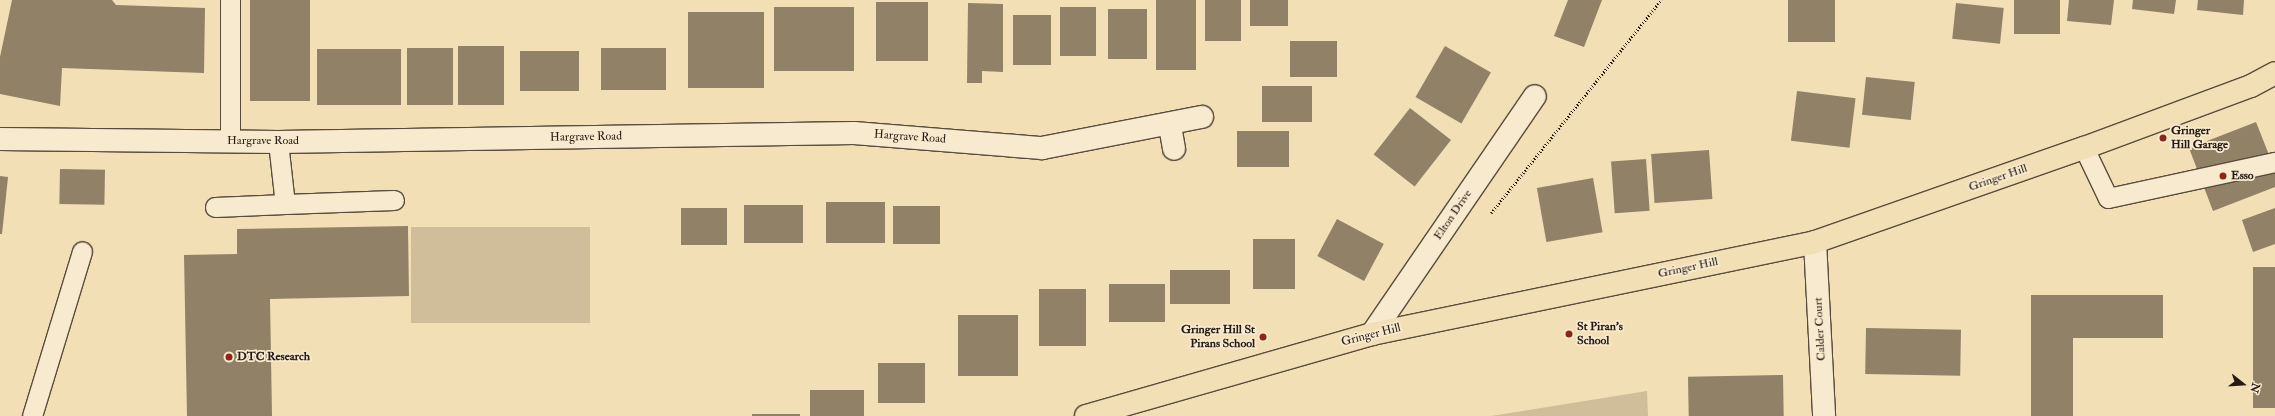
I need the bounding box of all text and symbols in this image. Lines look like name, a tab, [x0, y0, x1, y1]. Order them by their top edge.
place label: Gringer Hill Garage	[2171, 124, 2228, 152]
street label: Hargrave Road	[874, 127, 946, 147]
street label: Hargrave Road	[550, 129, 622, 145]
marker: Gringer Hill Garage	[2158, 133, 2168, 143]
street label: Hargrave Road	[227, 134, 299, 148]
street label: Gringer Hill	[1967, 161, 2029, 195]
place label: Esso	[2231, 169, 2254, 183]
marker: Esso	[2218, 171, 2228, 181]
street label: Elton Drive	[1431, 187, 1475, 243]
street label: Gringer Hill	[1657, 255, 1719, 281]
street label: Calder Court	[1811, 297, 1829, 361]
place label: St Piran's School	[1577, 320, 1623, 348]
street label: Gringer Hill	[1340, 321, 1402, 349]
place label: Gringer Hill St Pirans School	[1181, 323, 1255, 351]
marker: St Piran's School	[1564, 329, 1574, 339]
marker: Gringer Hill St Pirans School	[1258, 332, 1268, 342]
place label: DTC Research	[237, 350, 310, 364]
marker: DTC Research	[224, 352, 234, 362]
north arrow	[2223, 364, 2263, 404]
text: N	[2247, 381, 2263, 394]

